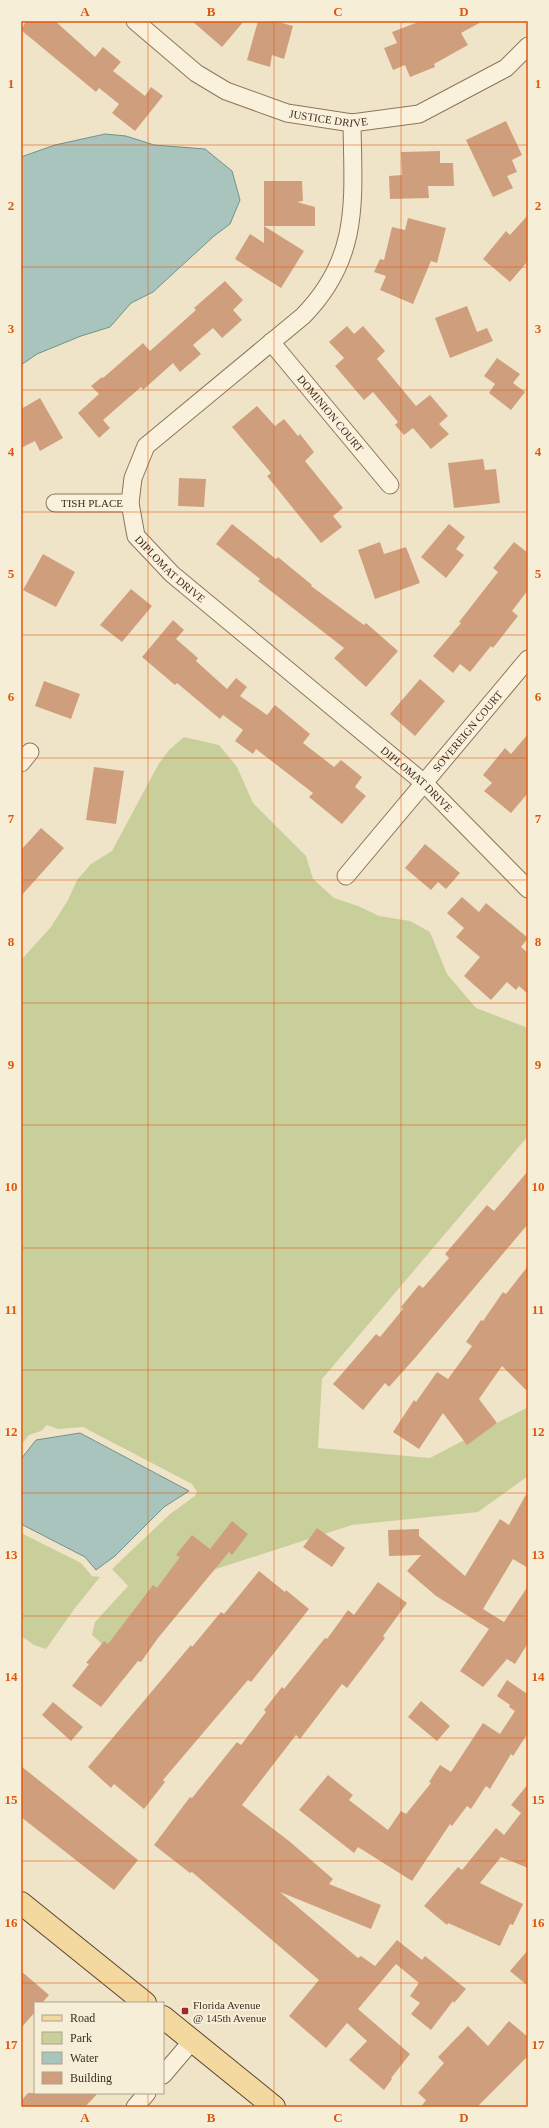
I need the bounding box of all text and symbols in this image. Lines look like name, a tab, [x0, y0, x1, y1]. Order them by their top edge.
text: A	[80, 4, 90, 19]
text: B	[207, 4, 216, 19]
text: C	[333, 4, 343, 19]
text: D	[459, 4, 469, 19]
text: 1	[8, 76, 14, 91]
text: 1	[535, 76, 541, 91]
street label: JUSTICE DRIVE	[288, 107, 369, 129]
text: 2	[8, 198, 14, 213]
text: 2	[535, 198, 541, 213]
text: 3	[8, 321, 15, 336]
text: 3	[535, 321, 542, 336]
street label: DOMINION COURT	[295, 373, 366, 455]
text: 4	[8, 444, 15, 459]
text: 4	[535, 444, 542, 459]
street label: TISH PLACE	[61, 497, 123, 509]
street label: DIPLOMAT DRIVE	[133, 533, 208, 605]
text: 5	[8, 566, 15, 581]
text: 5	[535, 566, 542, 581]
street label: SOVEREIGN COURT	[430, 688, 505, 774]
text: 6	[8, 689, 15, 704]
text: 6	[535, 689, 542, 704]
street label: DIPLOMAT DRIVE	[379, 744, 455, 814]
text: 7	[8, 811, 15, 826]
text: 7	[535, 811, 542, 826]
text: 8	[8, 934, 15, 949]
text: 8	[535, 934, 542, 949]
text: 9	[8, 1057, 15, 1072]
text: 9	[535, 1057, 542, 1072]
text: 10	[5, 1179, 18, 1194]
text: 10	[532, 1179, 545, 1194]
text: 11	[5, 1302, 17, 1317]
text: 11	[532, 1302, 544, 1317]
text: 12	[5, 1424, 18, 1439]
text: 12	[532, 1424, 545, 1439]
text: 13	[5, 1547, 18, 1562]
text: 13	[532, 1547, 545, 1562]
text: 14	[5, 1669, 18, 1684]
text: 14	[532, 1669, 545, 1684]
text: 15	[5, 1792, 18, 1807]
text: 15	[532, 1792, 545, 1807]
text: 16	[5, 1915, 18, 1930]
text: 16	[532, 1915, 545, 1930]
place label: Florida Avenue @ 145th Avenue	[193, 1999, 267, 2024]
legend	[34, 2002, 164, 2094]
marker: Florida Avenue @ 145th Avenue	[180, 2006, 190, 2016]
text: Road	[70, 2011, 95, 2025]
text: Park	[70, 2031, 92, 2045]
text: 17	[5, 2037, 18, 2052]
text: 17	[532, 2037, 545, 2052]
text: Water	[70, 2051, 98, 2065]
text: Building	[70, 2071, 112, 2085]
text: A	[80, 2110, 90, 2125]
text: B	[207, 2110, 216, 2125]
text: C	[333, 2110, 343, 2125]
text: D	[459, 2110, 469, 2125]

